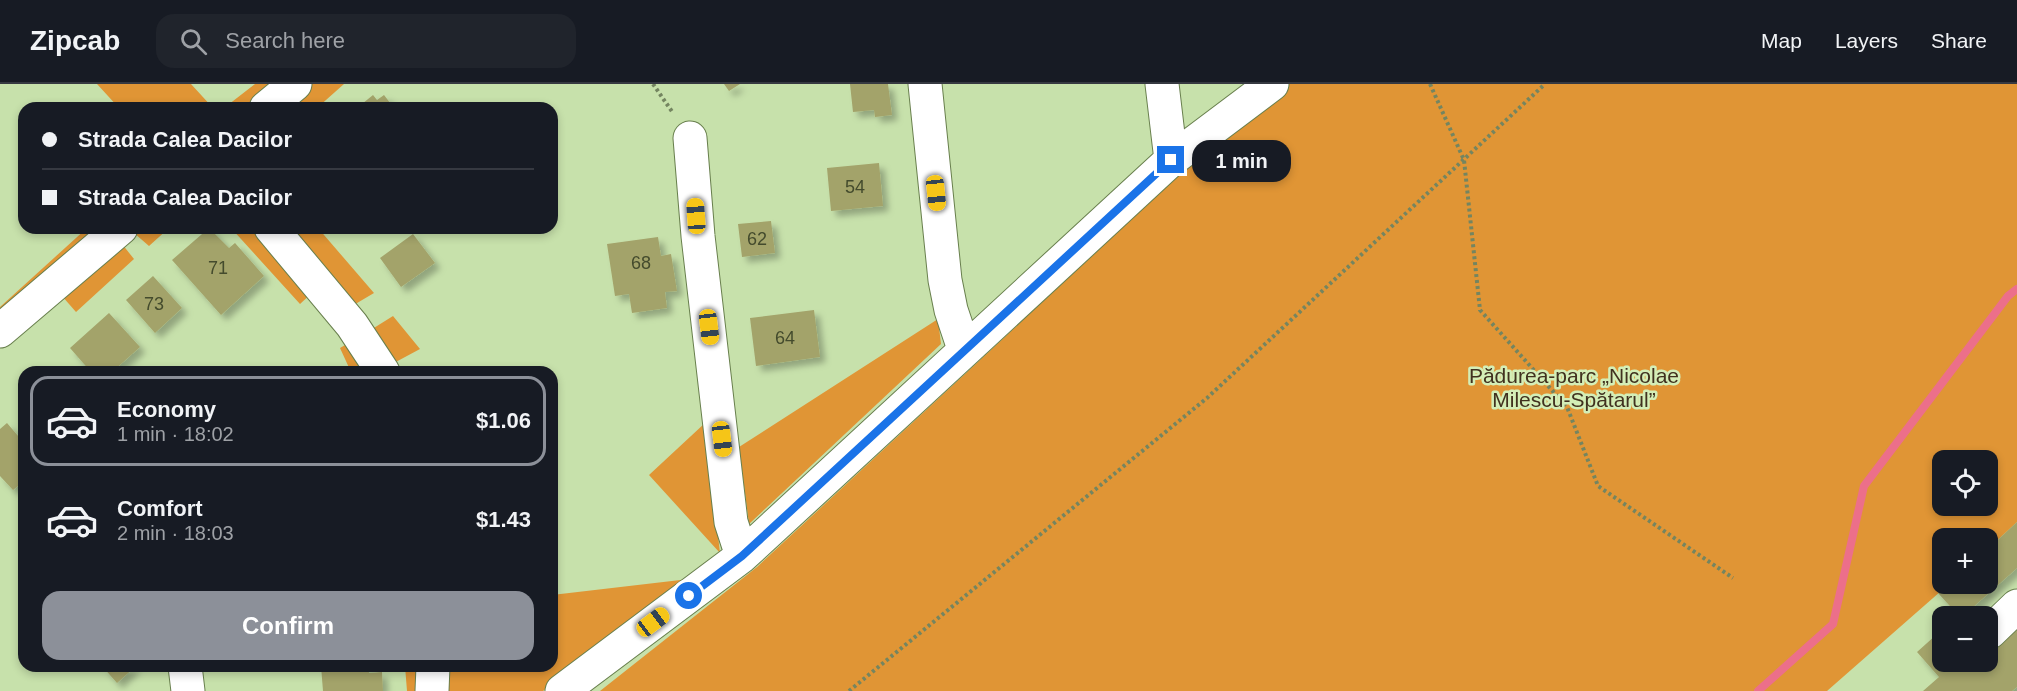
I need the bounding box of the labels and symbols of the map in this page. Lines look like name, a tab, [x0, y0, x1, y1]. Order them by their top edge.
callout: 1 min	[1192, 139, 1291, 181]
route end	[1157, 146, 1184, 173]
car	[925, 174, 947, 212]
house number: 54	[845, 177, 865, 197]
car	[686, 197, 706, 235]
house number: 62	[747, 229, 767, 249]
house number: 68	[631, 253, 651, 273]
house number: 71	[208, 258, 228, 278]
house number: 73	[144, 294, 164, 314]
car	[698, 308, 720, 346]
house number: 64	[775, 328, 795, 348]
park label: Pădurea-parc „Nicolae Milescu-Spătarul”	[1469, 364, 1679, 411]
car	[711, 420, 733, 458]
route start	[675, 582, 702, 609]
car	[633, 604, 673, 640]

